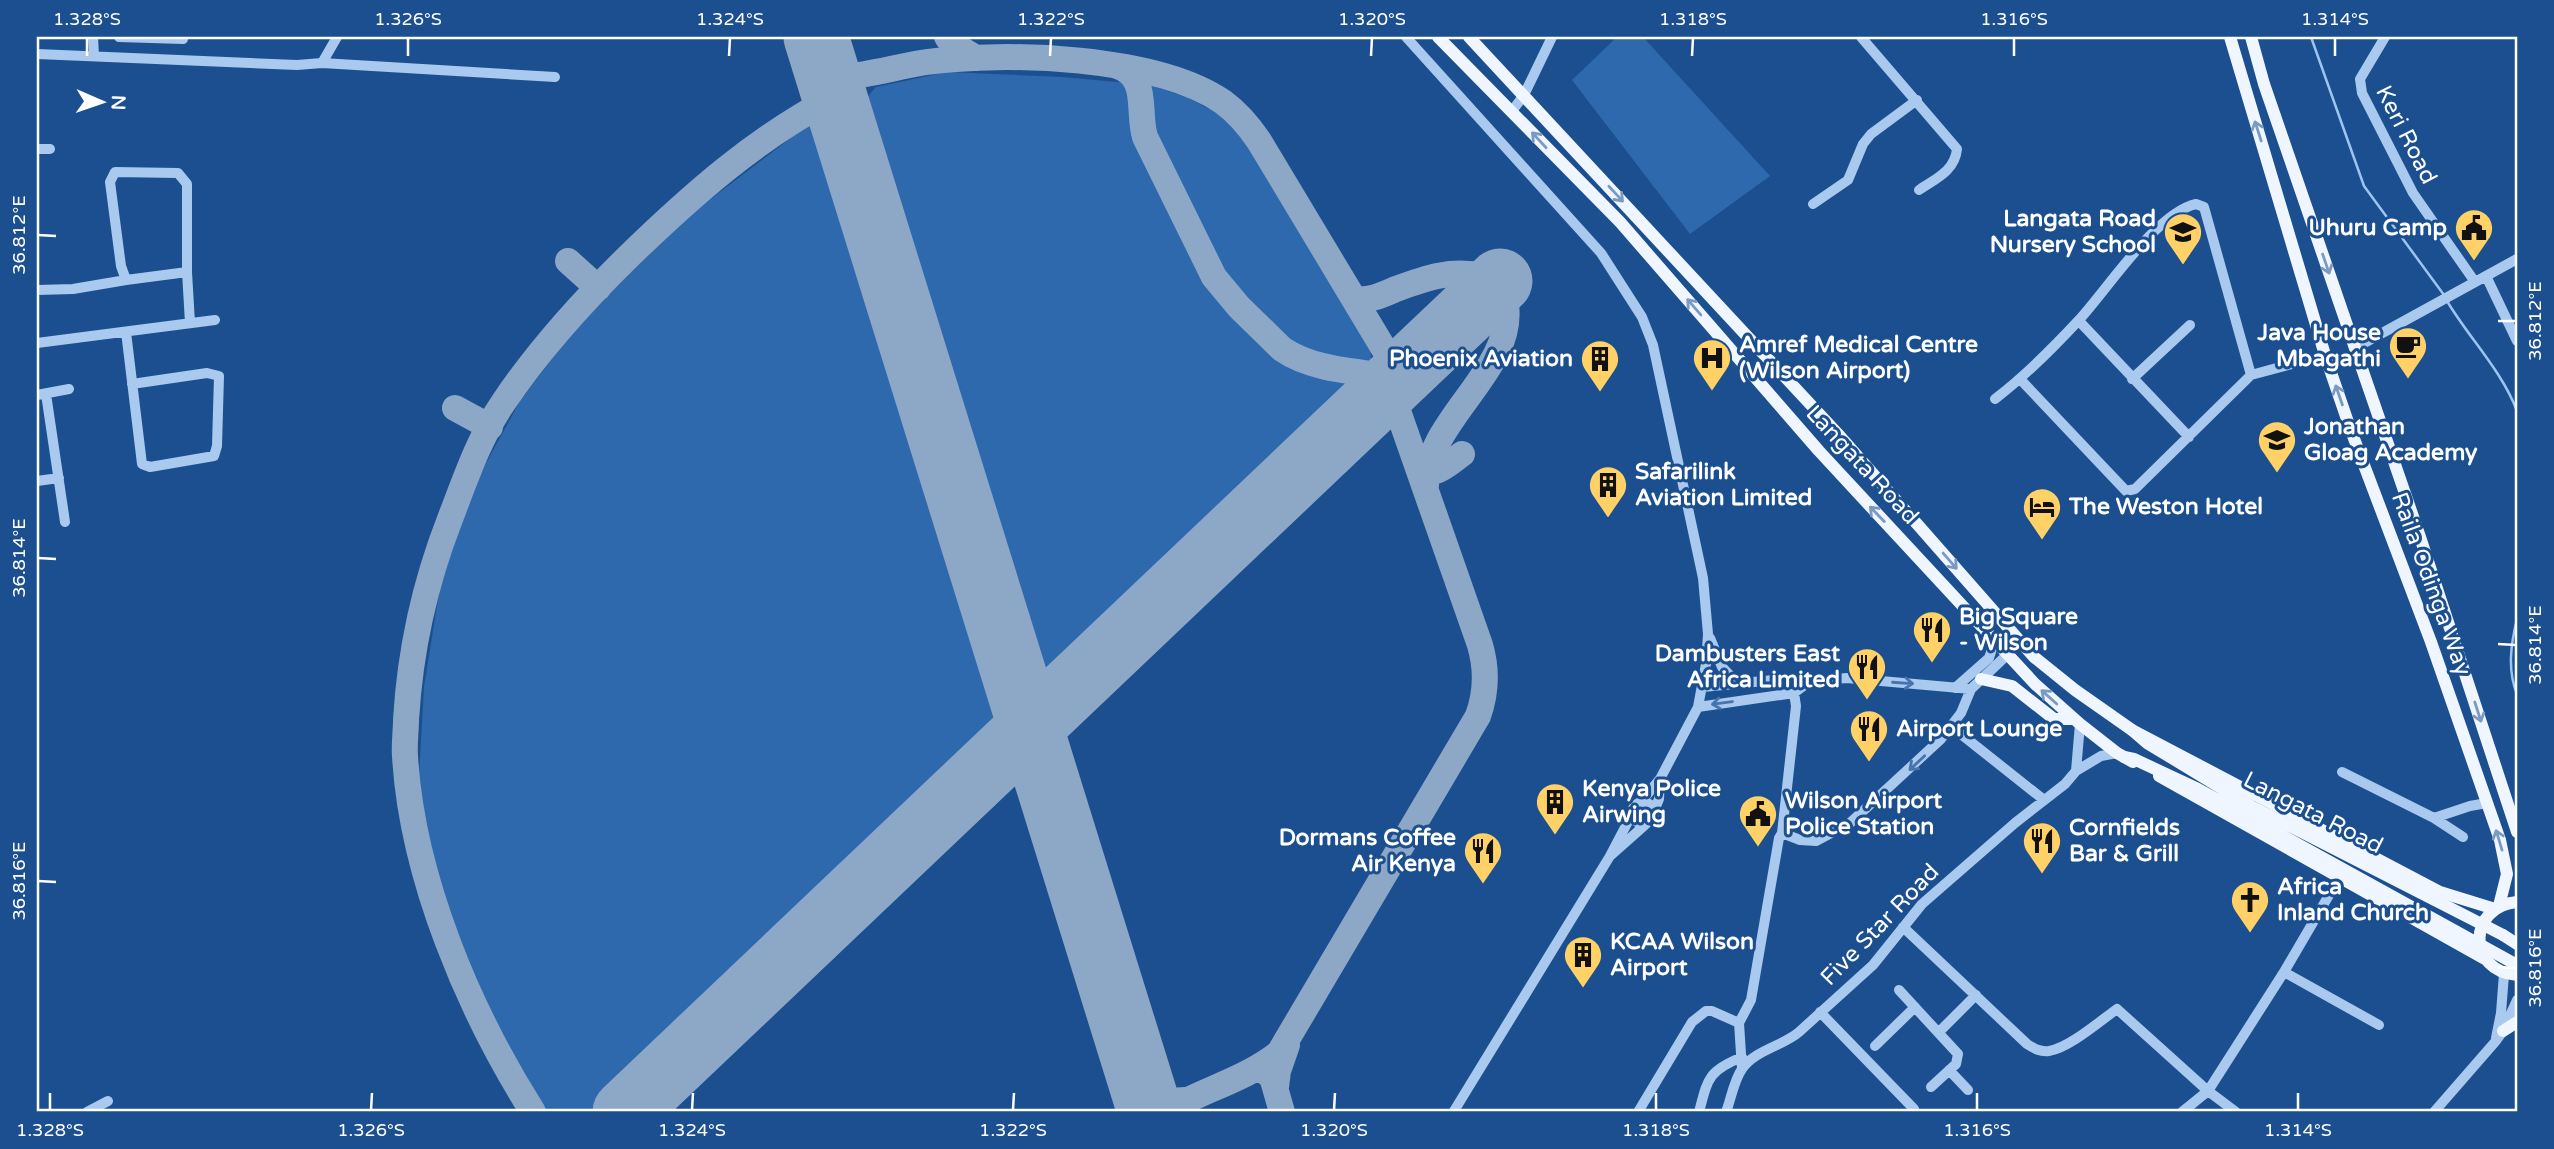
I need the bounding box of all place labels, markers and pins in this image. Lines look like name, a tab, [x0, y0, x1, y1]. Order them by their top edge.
place label: Langata Road Nursery School	[1990, 205, 2156, 259]
public building icon: Uhuru Camp	[2453, 207, 2495, 262]
school or university icon: Langata Road Nursery School	[2162, 211, 2204, 266]
place label: Uhuru Camp	[2309, 214, 2447, 242]
place label: Java House Mbagathi	[2257, 319, 2381, 373]
cafe icon: Java House Mbagathi	[2387, 325, 2429, 380]
place label: Amref Medical Centre (Wilson Airport)	[1739, 331, 1978, 385]
hospital icon: Amref Medical Centre (Wilson Airport)	[1691, 337, 1733, 392]
building icon: Phoenix Aviation	[1579, 338, 1621, 393]
place label: Phoenix Aviation	[1389, 345, 1573, 373]
place label: Jonathan Gloag Academy	[2303, 413, 2478, 467]
school or university icon: Jonathan Gloag Academy	[2256, 419, 2298, 474]
place label: Safarilink Aviation Limited	[1635, 458, 1812, 512]
building icon: Safarilink Aviation Limited	[1587, 464, 1629, 519]
hotel icon: The Weston Hotel	[2021, 486, 2063, 541]
place label: The Weston Hotel	[2068, 493, 2263, 521]
place label: Big Square - Wilson	[1959, 603, 2078, 657]
restaurant icon: Big Square - Wilson	[1911, 609, 1953, 664]
place label: Dambusters East Africa Limited	[1655, 640, 1840, 694]
restaurant icon: Dambusters East Africa Limited	[1846, 646, 1888, 701]
restaurant icon: Airport Lounge	[1848, 708, 1890, 763]
place label: Airport Lounge	[1896, 715, 2062, 743]
place label: Kenya Police Airwing	[1582, 775, 1721, 829]
building icon: Kenya Police Airwing	[1534, 781, 1576, 836]
place label: Wilson Airport Police Station	[1785, 787, 1942, 841]
public building icon: Wilson Airport Police Station	[1737, 793, 1779, 848]
place label: Cornfields Bar & Grill	[2069, 814, 2180, 868]
restaurant icon: Cornfields Bar & Grill	[2021, 820, 2063, 875]
place label: Dormans Coffee Air Kenya	[1279, 824, 1456, 878]
restaurant icon: Dormans Coffee Air Kenya	[1462, 830, 1504, 885]
place label: Africa Inland Church	[2277, 873, 2429, 927]
church icon: Africa Inland Church	[2229, 879, 2271, 934]
place label: KCAA Wilson Airport	[1610, 928, 1754, 982]
building icon: KCAA Wilson Airport	[1562, 934, 1604, 989]

